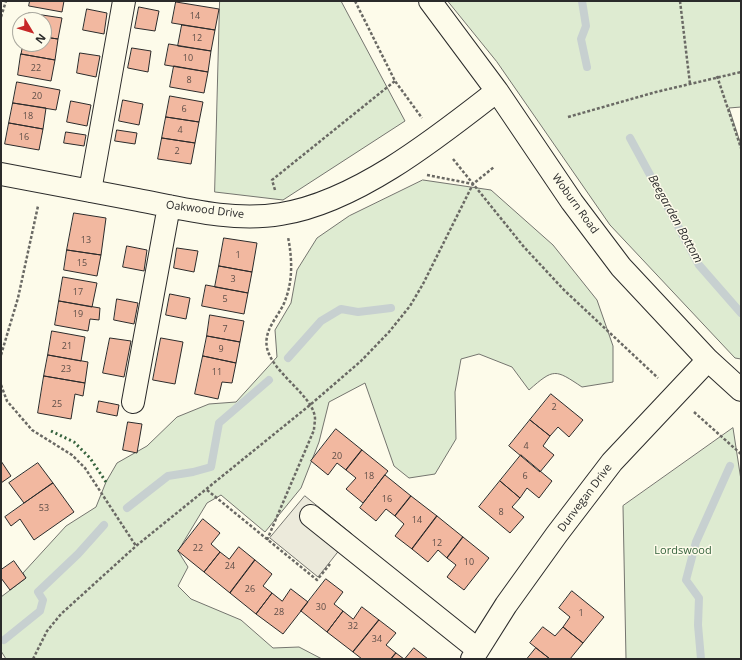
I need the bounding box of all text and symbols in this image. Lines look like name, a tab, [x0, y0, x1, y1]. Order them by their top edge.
house number: 14	[190, 11, 200, 21]
north arrow	[12, 12, 52, 52]
text: N	[32, 31, 50, 47]
house number: 12	[192, 33, 202, 43]
house number: 10	[183, 53, 193, 63]
house number: 22	[31, 63, 41, 73]
house number: 8	[186, 75, 192, 85]
house number: 20	[32, 91, 42, 101]
house number: 6	[181, 104, 187, 114]
house number: 18	[23, 111, 33, 121]
house number: 4	[177, 125, 183, 135]
house number: 16	[19, 132, 29, 142]
house number: 2	[174, 146, 180, 156]
street label: Woburn Road	[549, 172, 601, 236]
water label: Beegarden Bottom	[645, 172, 705, 266]
street label: Oakwood Drive	[165, 199, 245, 221]
house number: 13	[81, 235, 91, 245]
house number: 1	[235, 250, 241, 260]
house number: 15	[77, 258, 87, 268]
house number: 3	[230, 274, 236, 284]
house number: 17	[73, 287, 83, 297]
house number: 5	[222, 294, 228, 304]
house number: 19	[73, 309, 83, 319]
house number: 7	[222, 324, 228, 334]
house number: 21	[62, 341, 72, 351]
house number: 9	[218, 344, 224, 354]
house number: 23	[61, 364, 71, 374]
house number: 11	[212, 367, 222, 377]
house number: 25	[52, 399, 62, 409]
house number: 2	[551, 402, 557, 412]
house number: 4	[523, 441, 529, 451]
house number: 20	[332, 451, 342, 461]
street label: Dunvegan Drive	[555, 461, 615, 535]
house number: 18	[364, 471, 374, 481]
house number: 6	[522, 471, 528, 481]
house number: 16	[382, 494, 392, 504]
house number: 53	[39, 503, 49, 513]
house number: 8	[498, 507, 504, 517]
house number: 14	[412, 515, 422, 525]
house number: 12	[432, 538, 442, 548]
house number: 22	[193, 543, 203, 553]
park label: Lordswood	[654, 544, 712, 558]
house number: 10	[464, 557, 474, 567]
house number: 24	[225, 561, 235, 571]
house number: 26	[245, 584, 255, 594]
house number: 30	[316, 602, 326, 612]
house number: 28	[274, 607, 284, 617]
house number: 1	[578, 608, 584, 618]
house number: 32	[348, 621, 358, 631]
house number: 34	[372, 634, 382, 644]

